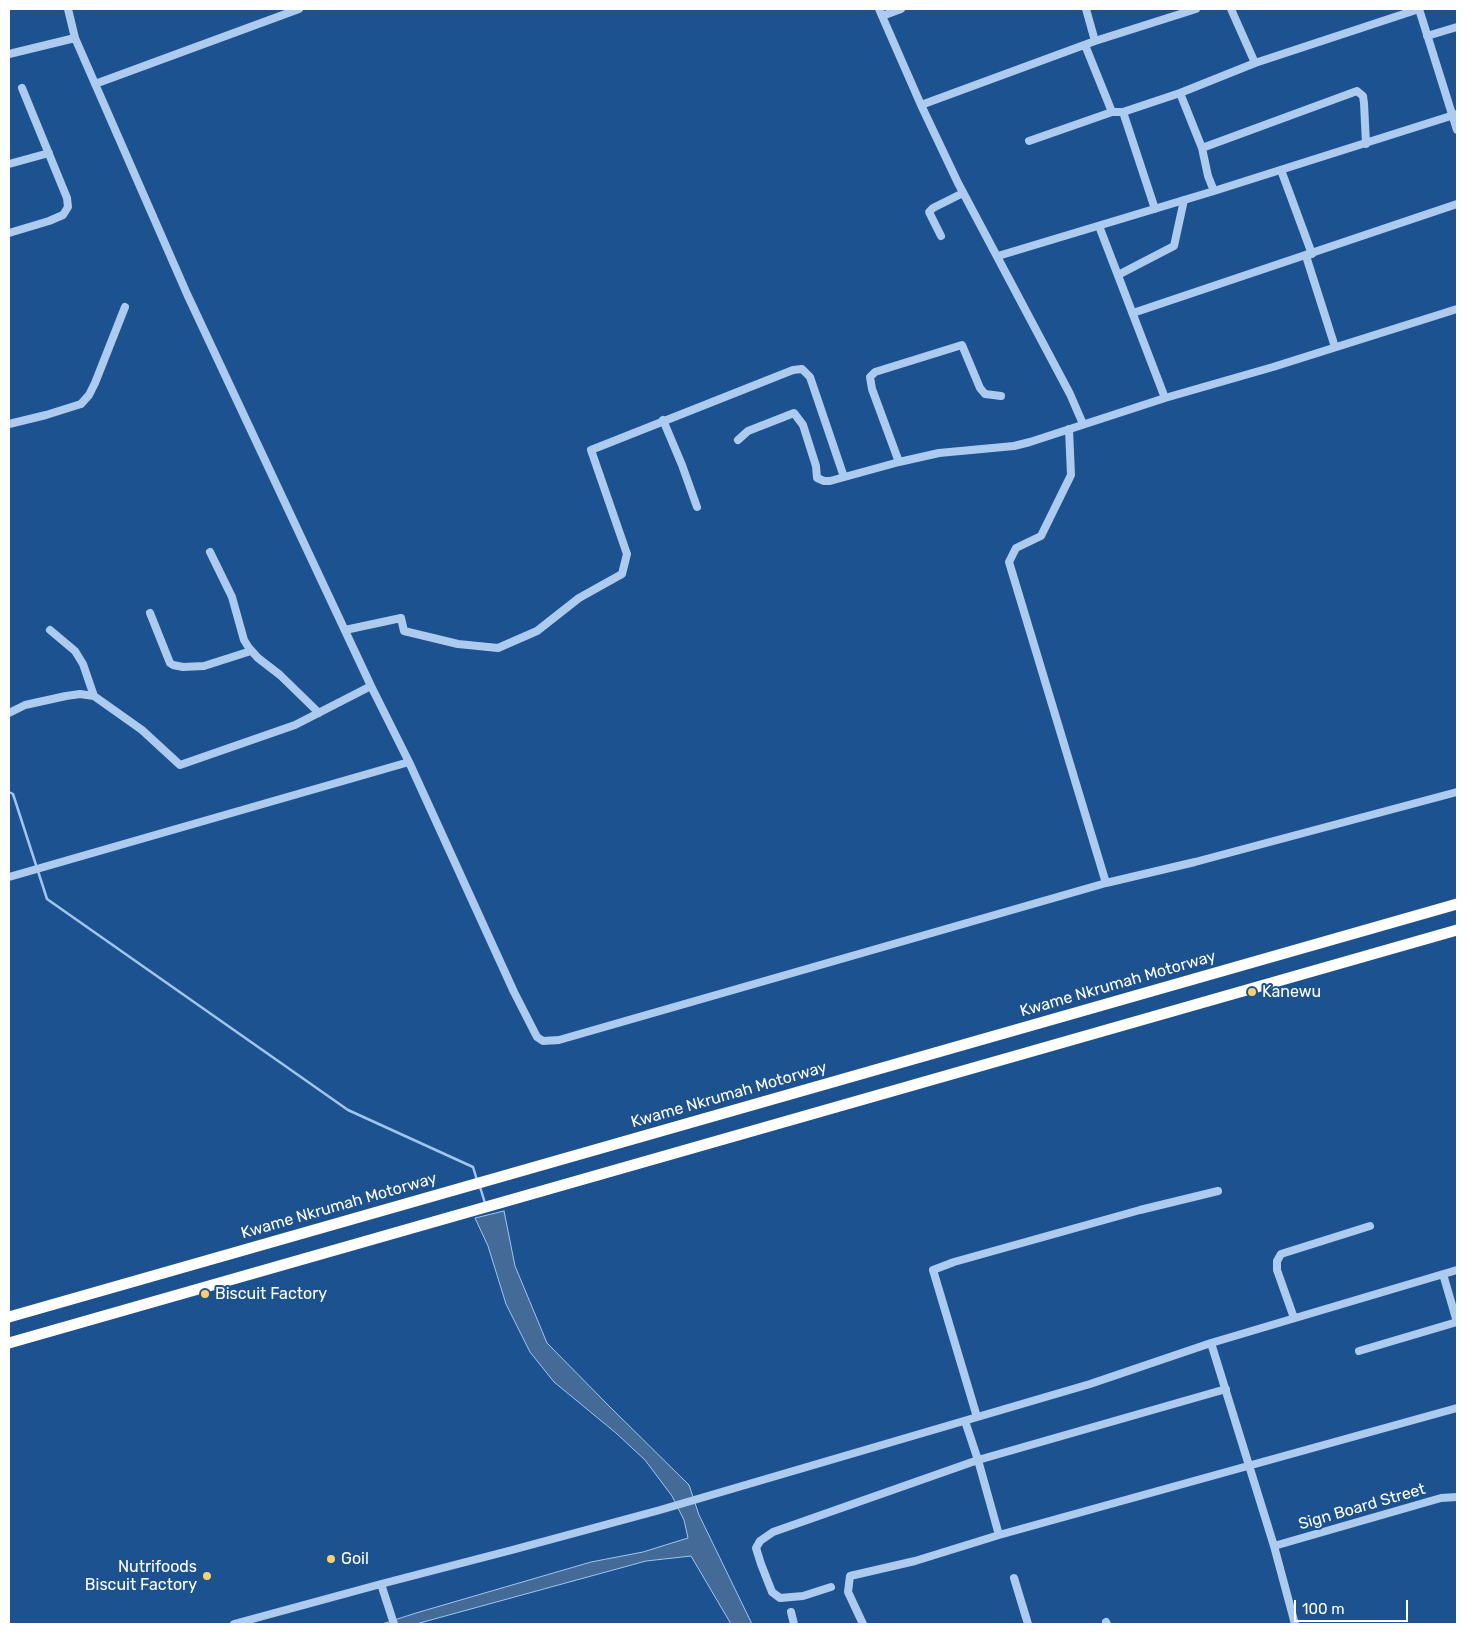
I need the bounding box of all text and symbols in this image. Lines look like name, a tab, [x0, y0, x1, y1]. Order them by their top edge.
street label: Kwame Nkrumah Motorway	[1018, 947, 1218, 1021]
place label: Kanewu	[1262, 982, 1321, 1002]
marker: Kanewu	[1246, 986, 1258, 998]
street label: Kwame Nkrumah Motorway	[629, 1058, 829, 1132]
street label: Kwame Nkrumah Motorway	[239, 1169, 439, 1243]
place label: Biscuit Factory	[215, 1284, 327, 1304]
marker: Biscuit Factory	[199, 1288, 211, 1300]
street label: Sign Board Street	[1296, 1480, 1428, 1534]
place label: Goil	[341, 1549, 369, 1569]
marker: Goil	[325, 1553, 337, 1565]
place label: Nutrifoods Biscuit Factory	[85, 1557, 197, 1595]
marker: Nutrifoods Biscuit Factory	[201, 1570, 213, 1582]
scale bar	[1296, 1590, 1410, 1622]
text: 100 m	[1302, 1600, 1344, 1618]

